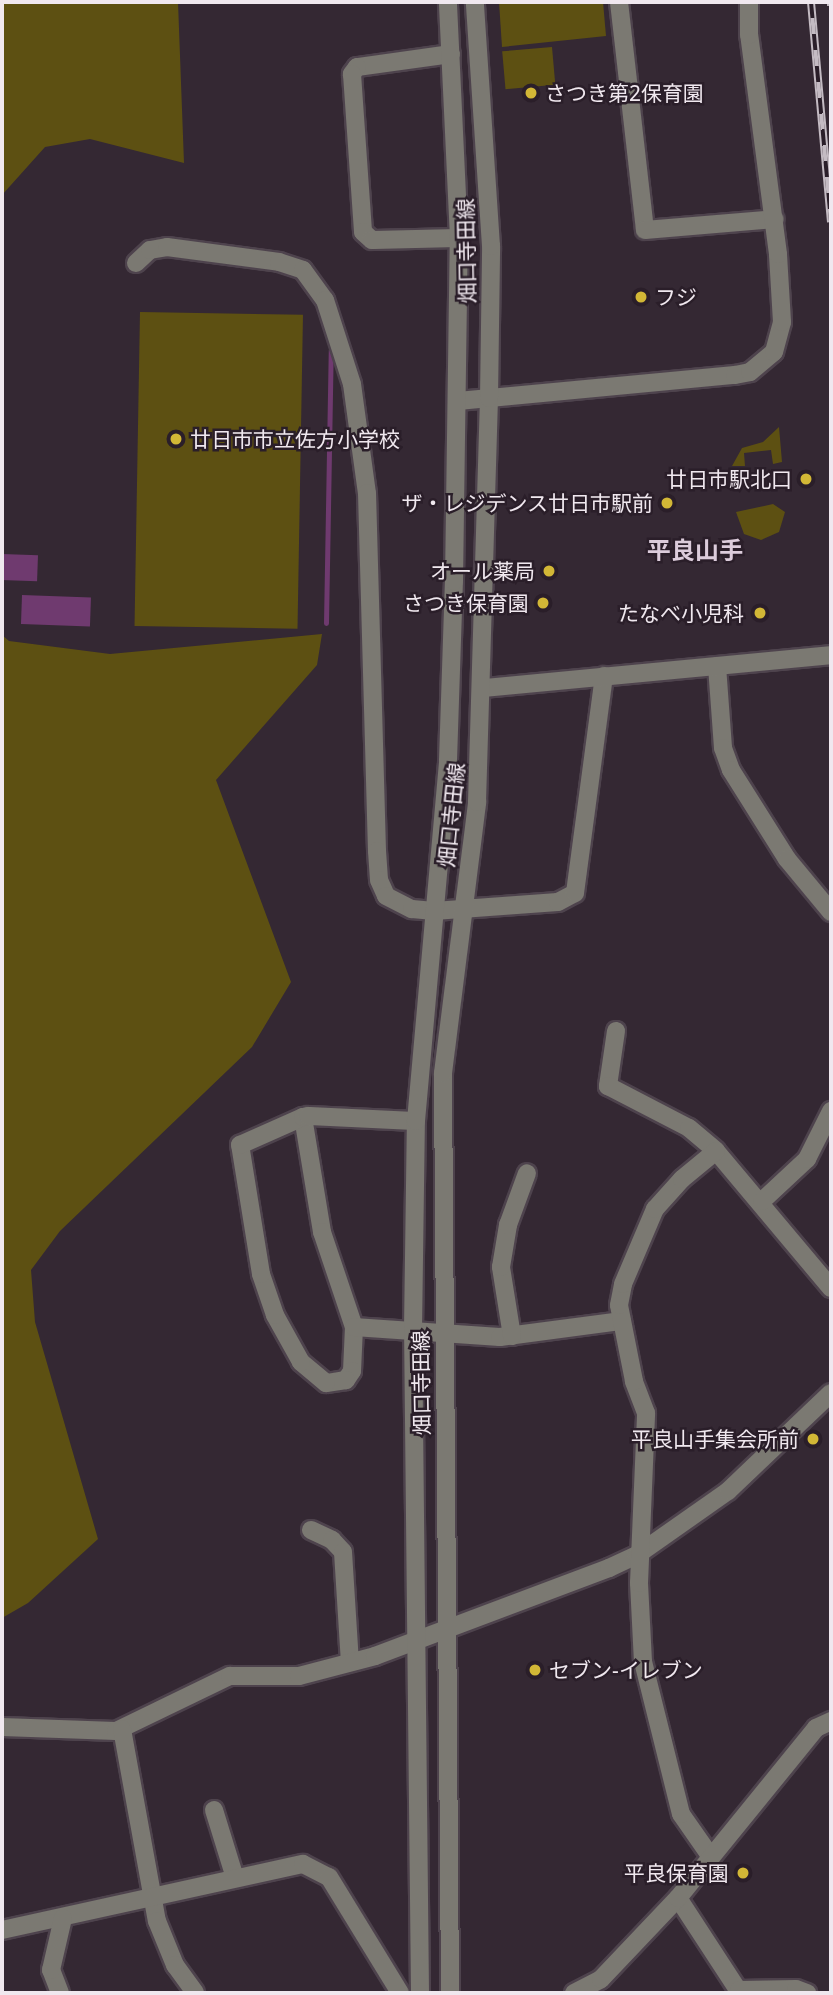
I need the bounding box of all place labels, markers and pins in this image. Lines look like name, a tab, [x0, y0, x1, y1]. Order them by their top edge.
place label: さつき第2保育園	[545, 80, 704, 106]
marker: さつき第2保育園	[523, 85, 539, 101]
place label: フジ	[655, 284, 697, 310]
marker: フジ	[633, 289, 649, 305]
place label: 廿日市市立佐方小学校	[190, 426, 400, 452]
marker: 廿日市市立佐方小学校	[168, 431, 184, 447]
place label: 廿日市駅北口	[666, 466, 792, 492]
marker: 廿日市駅北口	[798, 471, 814, 487]
place label: ザ・レジデンス廿日市駅前	[401, 490, 653, 516]
marker: ザ・レジデンス廿日市駅前	[659, 495, 675, 511]
place label: オール薬局	[430, 558, 535, 584]
marker: オール薬局	[541, 563, 557, 579]
place label: さつき保育園	[403, 590, 529, 616]
marker: さつき保育園	[535, 595, 551, 611]
place label: たなべ小児科	[618, 600, 744, 626]
marker: たなべ小児科	[750, 603, 770, 623]
place label: 平良山手集会所前	[631, 1426, 799, 1452]
marker: 平良山手集会所前	[805, 1431, 821, 1447]
place label: セブン-イレブン	[549, 1657, 703, 1683]
marker: セブン-イレブン	[527, 1662, 543, 1678]
place label: 平良保育園	[624, 1860, 729, 1886]
marker: 平良保育園	[735, 1865, 751, 1881]

